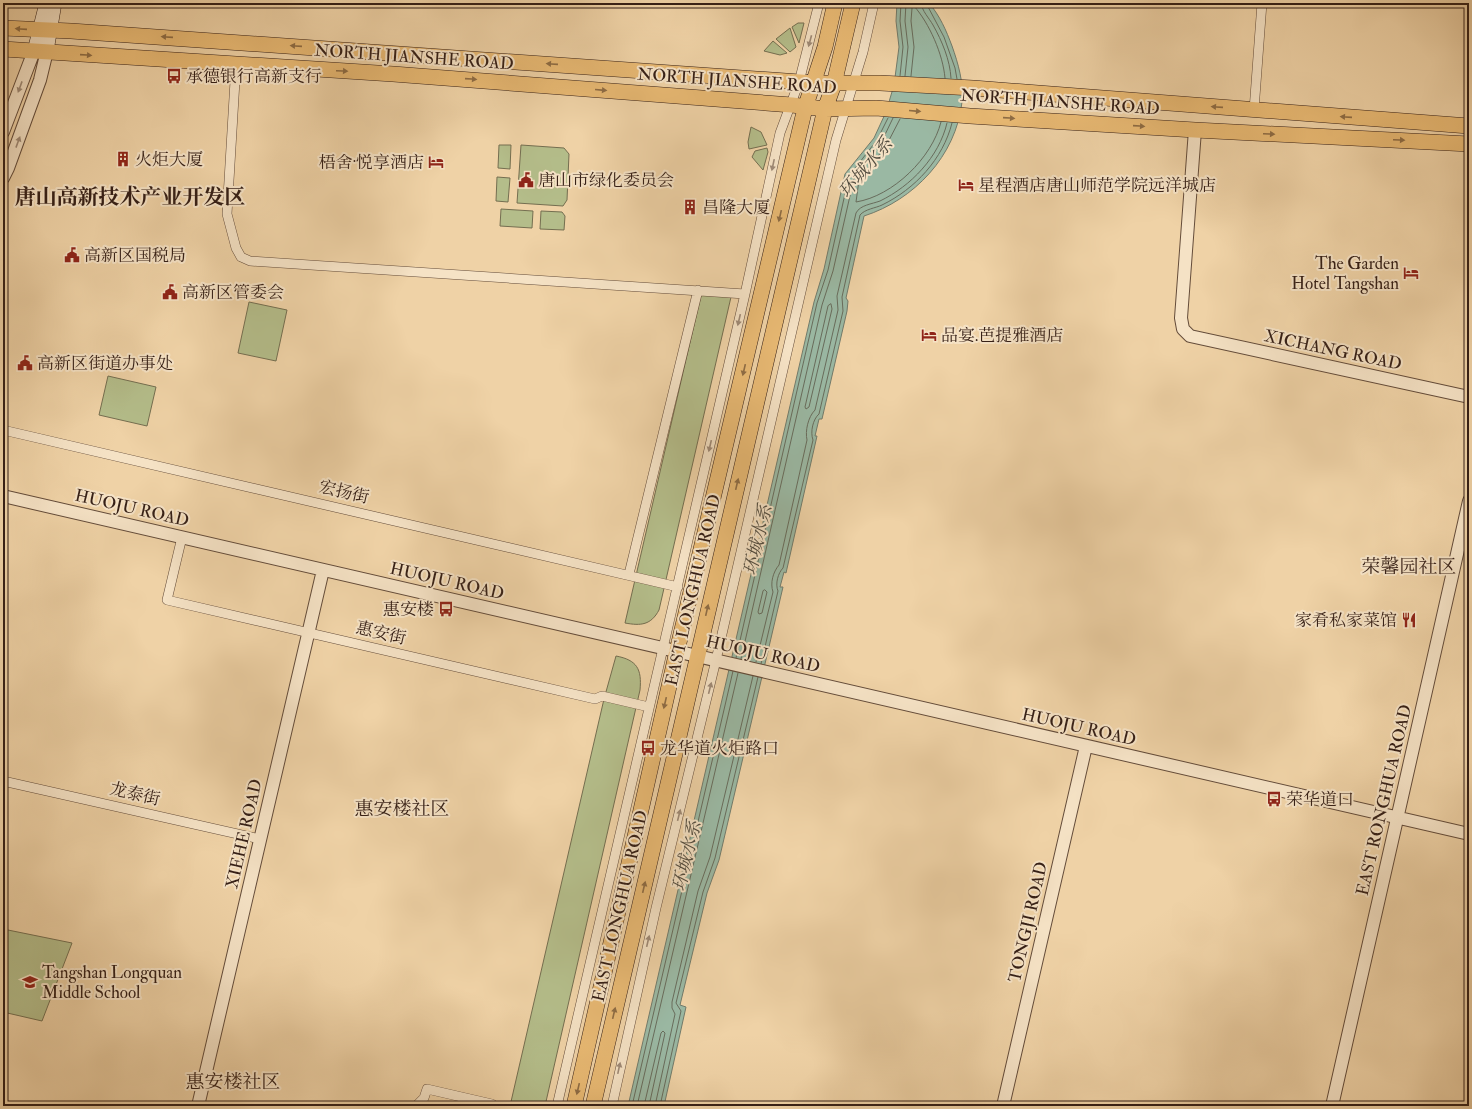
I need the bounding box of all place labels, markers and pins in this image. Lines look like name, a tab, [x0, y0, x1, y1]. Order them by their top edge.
place label: 承德银行高新支行	[186, 66, 322, 87]
bus stop icon: 承德银行高新支行	[165, 67, 183, 85]
place label: 火炬大厦	[135, 149, 203, 170]
building icon: 火炬大厦	[114, 150, 132, 168]
place label: 梧舍·悦享酒店	[319, 152, 424, 173]
hotel icon: 梧舍·悦享酒店	[427, 153, 445, 171]
place label: 唐山市绿化委员会	[538, 170, 674, 191]
public building icon: 唐山市绿化委员会	[517, 171, 535, 189]
place label: 星程酒店唐山师范学院远洋城店	[978, 175, 1216, 196]
hotel icon: 星程酒店唐山师范学院远洋城店	[957, 176, 975, 194]
place label: 昌隆大厦	[702, 197, 770, 218]
building icon: 昌隆大厦	[681, 198, 699, 216]
place label: 高新区国税局	[84, 245, 186, 266]
public building icon: 高新区国税局	[63, 246, 81, 264]
place label: The Garden Hotel Tangshan	[1291, 253, 1399, 294]
hotel icon: The Garden Hotel Tangshan	[1402, 264, 1420, 282]
place label: 高新区管委会	[182, 282, 284, 303]
public building icon: 高新区管委会	[161, 283, 179, 301]
place label: 品宴.芭提雅酒店	[941, 325, 1063, 346]
hotel icon: 品宴.芭提雅酒店	[920, 326, 938, 344]
place label: 高新区街道办事处	[37, 353, 173, 374]
public building icon: 高新区街道办事处	[16, 354, 34, 372]
place label: 惠安楼	[383, 599, 434, 620]
bus stop icon: 惠安楼	[437, 600, 455, 618]
place label: 家肴私家菜馆	[1295, 610, 1397, 631]
restaurant icon: 家肴私家菜馆	[1400, 611, 1418, 629]
place label: 龙华道火炬路口	[660, 738, 779, 759]
bus stop icon: 龙华道火炬路口	[639, 739, 657, 757]
place label: 荣华道口	[1286, 789, 1354, 810]
bus stop icon: 荣华道口	[1265, 790, 1283, 808]
place label: Tangshan Longquan Middle School	[42, 962, 182, 1003]
school or university icon: Tangshan Longquan Middle School	[21, 973, 39, 991]

